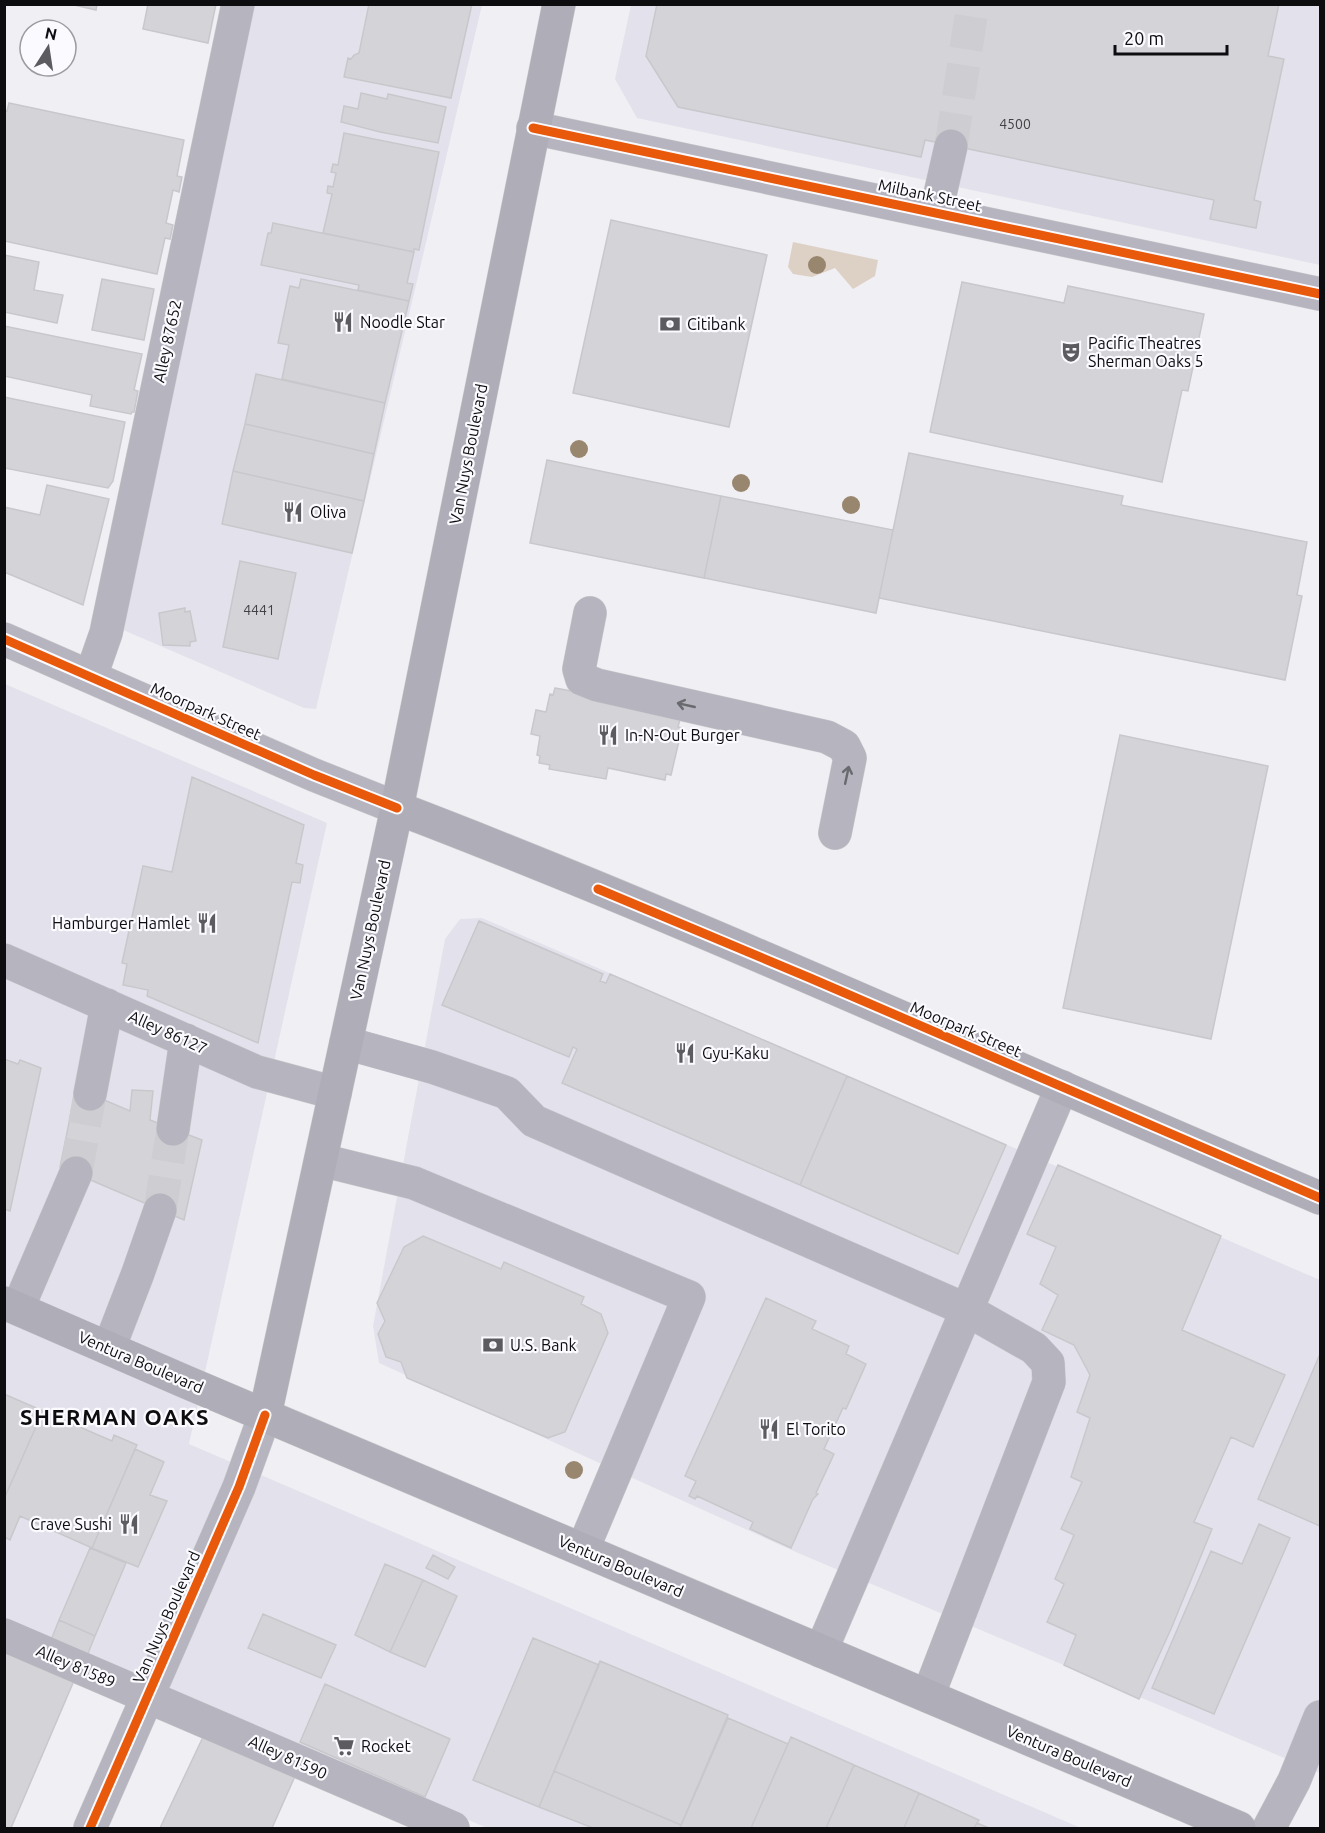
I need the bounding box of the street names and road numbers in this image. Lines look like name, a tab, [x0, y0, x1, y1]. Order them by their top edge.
street label: Milbank Street	[877, 175, 984, 215]
street label: Alley 87652	[149, 298, 185, 384]
street label: Van Nuys Boulevard	[446, 382, 490, 526]
street label: Moorpark Street	[148, 679, 265, 744]
street label: Van Nuys Boulevard	[346, 858, 394, 1002]
street label: Moorpark Street	[908, 998, 1025, 1061]
street label: Alley 86127	[126, 1007, 210, 1057]
street label: Ventura Boulevard	[76, 1328, 206, 1396]
street label: Ventura Boulevard	[556, 1532, 686, 1600]
street label: Van Nuys Boulevard	[129, 1548, 203, 1686]
street label: Alley 81589	[34, 1641, 118, 1691]
street label: Ventura Boulevard	[1004, 1722, 1134, 1790]
street label: Alley 81590	[246, 1732, 330, 1782]

